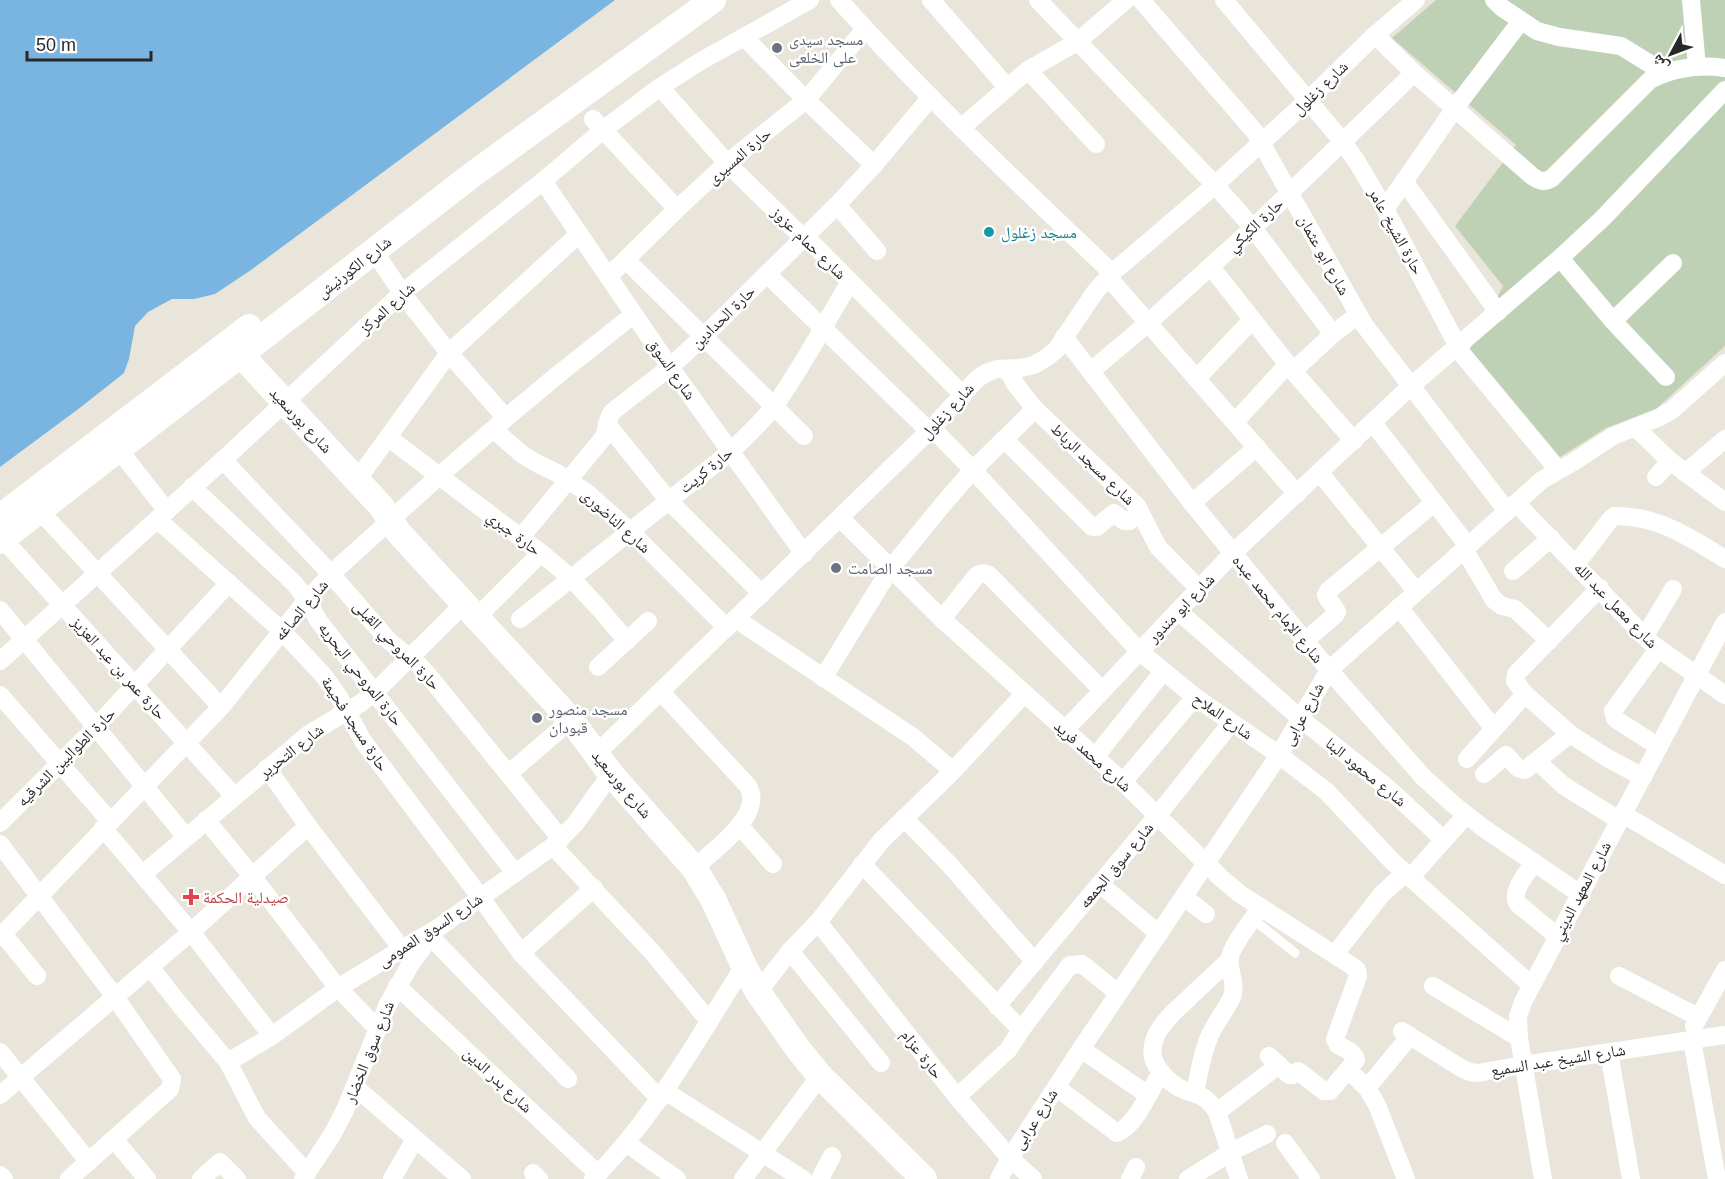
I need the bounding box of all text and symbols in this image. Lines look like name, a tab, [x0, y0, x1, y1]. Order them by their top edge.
scale bar	[27, 24, 152, 62]
north arrow	[1641, 24, 1701, 84]
place label: مسجد سيدى على الخلعى	[789, 31, 863, 68]
text: 50 m	[36, 35, 76, 55]
marker: مسجد سيدى على الخلعى	[770, 41, 784, 55]
text: ش	[1648, 51, 1673, 75]
street label: شارع زغلول	[1289, 58, 1352, 120]
street label: حارة المسيرى	[704, 124, 776, 189]
street label: حارة الشيخ عامر	[1363, 184, 1427, 278]
street label: حارة الكيكي	[1224, 195, 1289, 258]
street label: شارع حمام عزوز	[766, 203, 849, 284]
street label: شارع ابو عثمان	[1293, 212, 1353, 299]
place label: مسجد زغلول	[1001, 224, 1077, 243]
marker: مسجد زغلول	[982, 225, 996, 239]
street label: شارع الكورنيش	[313, 233, 396, 303]
street label: شارع المركز	[355, 279, 419, 339]
street label: حارة الحدادين	[688, 282, 760, 353]
street label: شارع السوق	[643, 335, 699, 404]
street label: شارع زغلول	[917, 380, 979, 444]
street label: شارع بورسعيد	[265, 384, 336, 458]
street label: شارع مسجد الرباط	[1046, 420, 1138, 510]
street label: حارة كريت	[676, 444, 736, 497]
street label: شارع الناضورى	[577, 486, 654, 558]
street label: حارة جبري	[481, 507, 544, 562]
street label: شارع الإمام محمد عبده	[1228, 552, 1327, 668]
street label: شارع معمل عبد الله	[1569, 559, 1661, 653]
place label: مسجد الصامت	[848, 560, 933, 577]
marker: مسجد الصامت	[829, 561, 843, 575]
street label: شارع ابو مندور	[1144, 570, 1219, 648]
street label: شارع الصاغه	[271, 576, 333, 645]
street label: حارة المروحي القبلى	[347, 597, 444, 696]
street label: حارة عمر بن عبد العزيز	[66, 612, 170, 724]
street label: حارة المروحي البحريه	[312, 619, 407, 732]
street label: حارة مسجد فحيمة	[317, 674, 392, 775]
street label: شارع عرابى	[1279, 680, 1329, 749]
street label: شارع الملاح	[1189, 689, 1256, 744]
place label: مسجد منصور قبودان	[548, 701, 628, 738]
street label: حارة الطوالبين الشرقيه	[13, 704, 120, 811]
marker: مسجد منصور قبودان	[530, 711, 544, 725]
street label: شارع محمد فريد	[1050, 717, 1135, 796]
street label: شارع التحرير	[255, 721, 328, 784]
street label: شارع محمود البنا	[1321, 734, 1410, 811]
street label: شارع بورسعيد	[587, 747, 655, 823]
street label: شارع سوق الجمعه	[1075, 819, 1158, 912]
street label: شارع المعهد الديني	[1548, 839, 1618, 945]
place label: صيدلية الحكمة	[203, 889, 289, 906]
marker: صيدلية الحكمة	[184, 890, 198, 904]
street label: شارع السوق العمومى	[375, 890, 487, 972]
street label: شارع سوق الخضار	[340, 999, 399, 1107]
street label: حارة عزام	[896, 1026, 946, 1083]
street label: شارع الشيخ عبد السميع	[1489, 1041, 1627, 1081]
street label: شارع بدر الدين	[459, 1044, 536, 1117]
street label: شارع عرابى	[1009, 1086, 1062, 1153]

